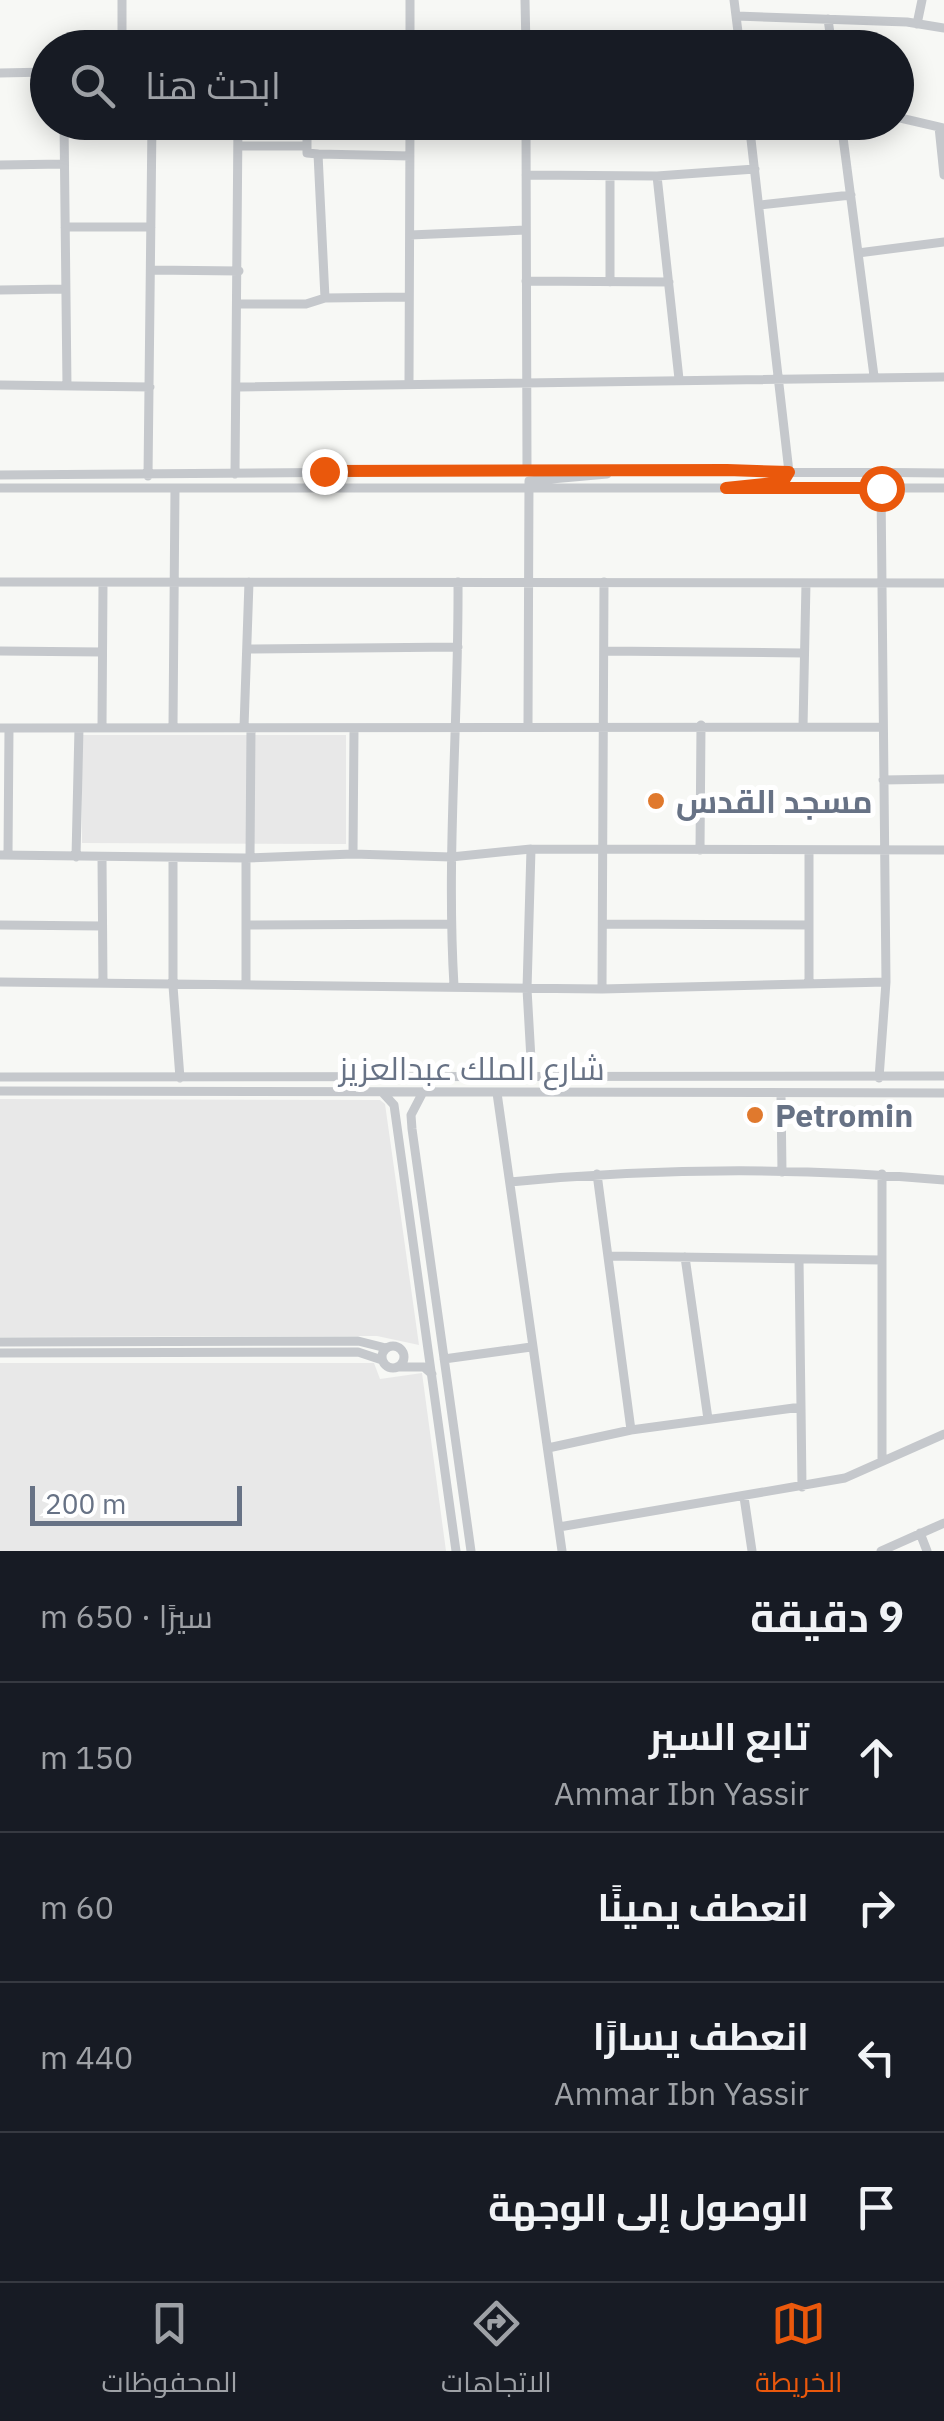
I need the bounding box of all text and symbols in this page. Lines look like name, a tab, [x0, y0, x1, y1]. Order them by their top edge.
search box	[30, 30, 914, 140]
icon: search	[65, 58, 120, 113]
text: ابحث هنا	[145, 60, 281, 109]
route end	[302, 449, 348, 495]
route start	[859, 466, 905, 512]
place label: مسجد القدس	[676, 780, 873, 822]
marker: مسجد القدس	[645, 790, 667, 812]
street label: شارع الملك عبدالعزيز	[337, 1047, 605, 1091]
place label: Petromin	[775, 1094, 913, 1136]
marker: Petromin	[744, 1104, 766, 1126]
scale bar	[30, 1481, 242, 1526]
text: 200 m	[45, 1485, 126, 1522]
text: 9 دقيقة	[750, 1589, 904, 1644]
text: سيرًا · 650 m	[40, 1595, 213, 1637]
text: تابع السير	[649, 1711, 809, 1760]
icon: ahead	[849, 1730, 904, 1785]
text: 150 m	[40, 1736, 133, 1778]
text: Ammar Ibn Yassir	[554, 1772, 809, 1814]
icon: right	[849, 1880, 904, 1935]
text: انعطف يمينًا	[597, 1882, 809, 1931]
text: 60 m	[40, 1886, 114, 1928]
text: انعطف يسارًا	[593, 2011, 809, 2060]
icon: left	[849, 2030, 904, 2085]
text: 440 m	[40, 2036, 133, 2078]
text: Ammar Ibn Yassir	[554, 2072, 809, 2114]
icon: arrive	[849, 2180, 904, 2235]
text: الوصول إلى الوجهة	[488, 2182, 809, 2231]
tab: المحفوظات	[102, 2296, 238, 2408]
tab: الاتجاهات	[441, 2296, 552, 2408]
tab: الخريطة	[755, 2296, 842, 2408]

